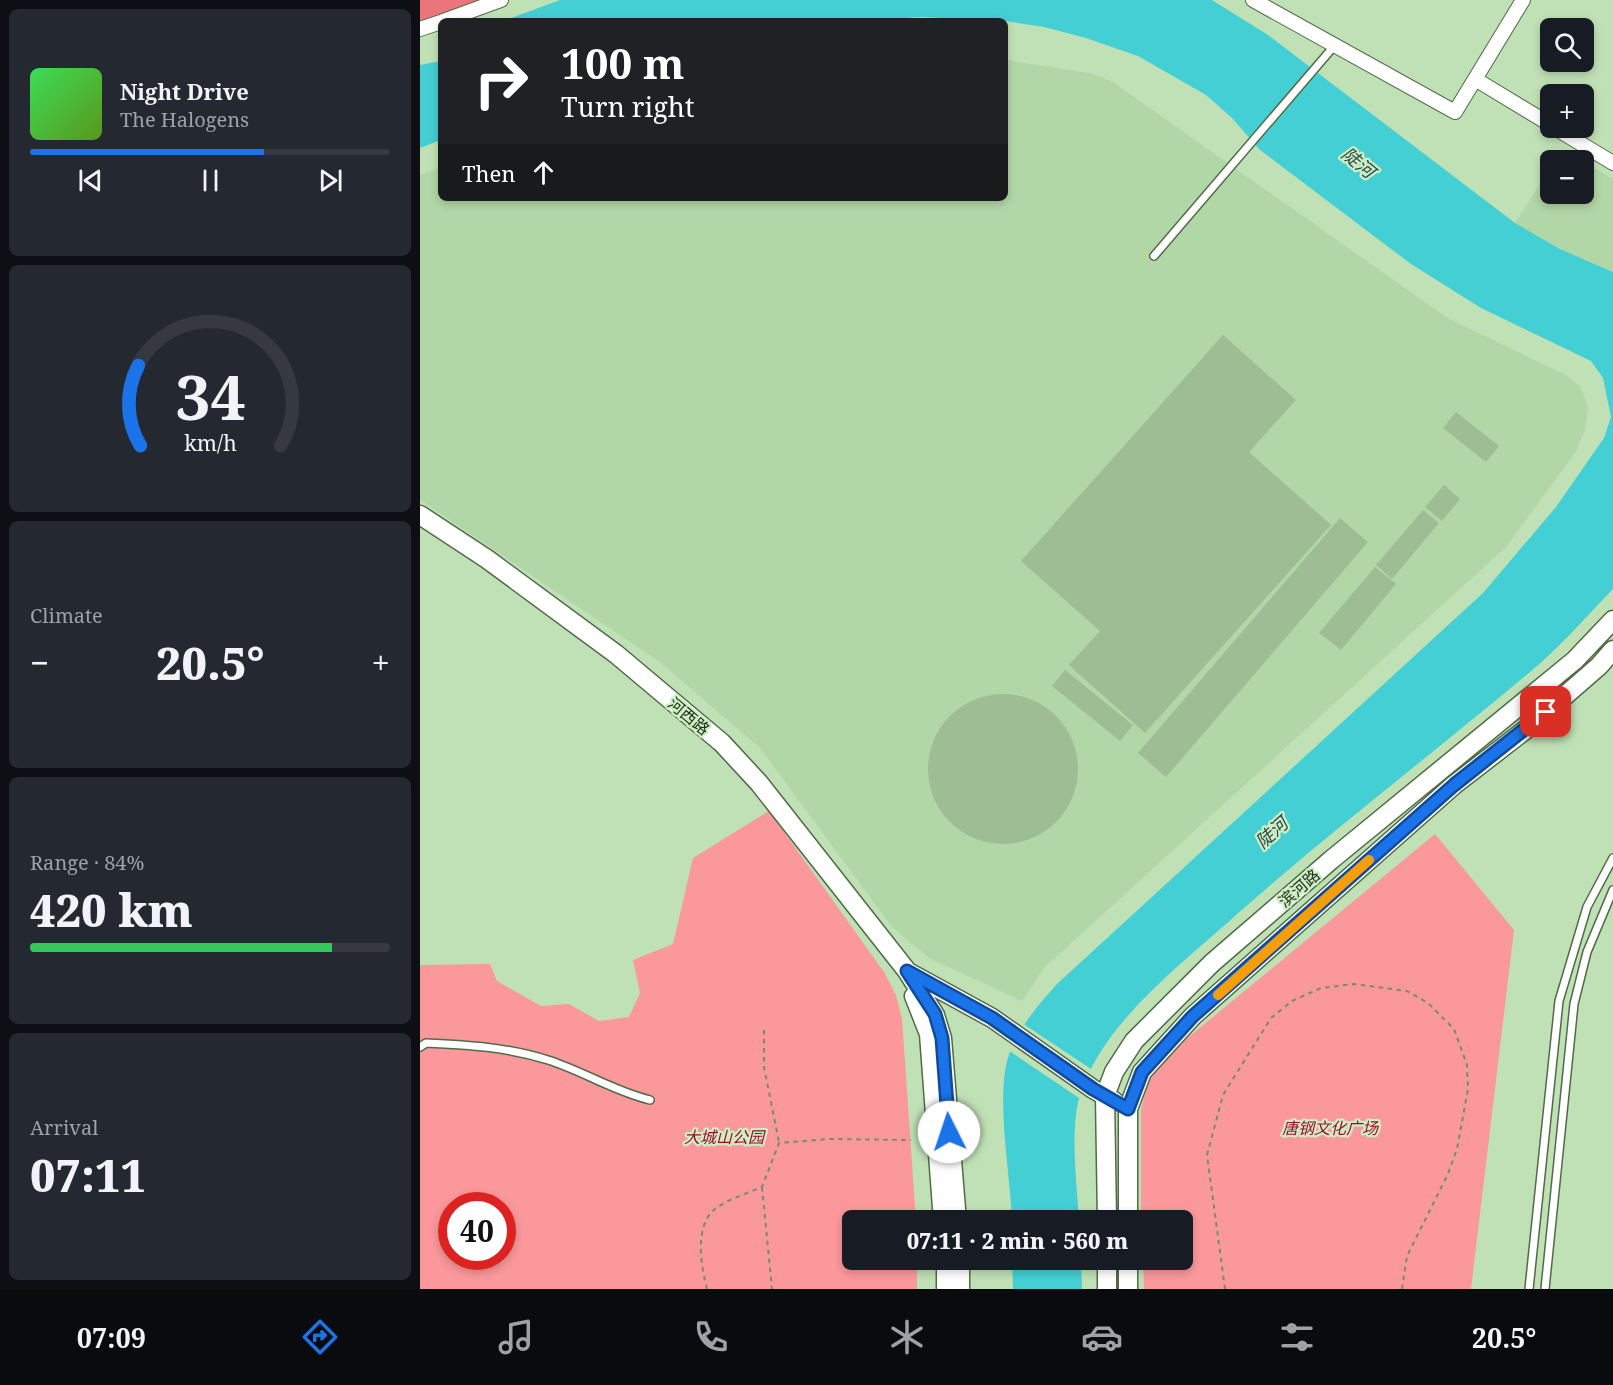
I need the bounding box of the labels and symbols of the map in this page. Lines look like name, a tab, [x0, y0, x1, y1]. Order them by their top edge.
water label: 陡河	[1337, 142, 1383, 185]
pin	[1520, 686, 1571, 737]
street label: 河西路	[664, 692, 714, 740]
water label: 陡河	[1250, 809, 1295, 853]
street label: 滨河路	[1274, 864, 1324, 912]
position arrow	[917, 1100, 981, 1164]
park label: 唐钢文化广场	[1282, 1117, 1380, 1139]
park label: 大城山公园	[684, 1126, 766, 1148]
speed limit sign: 40	[438, 1192, 516, 1270]

